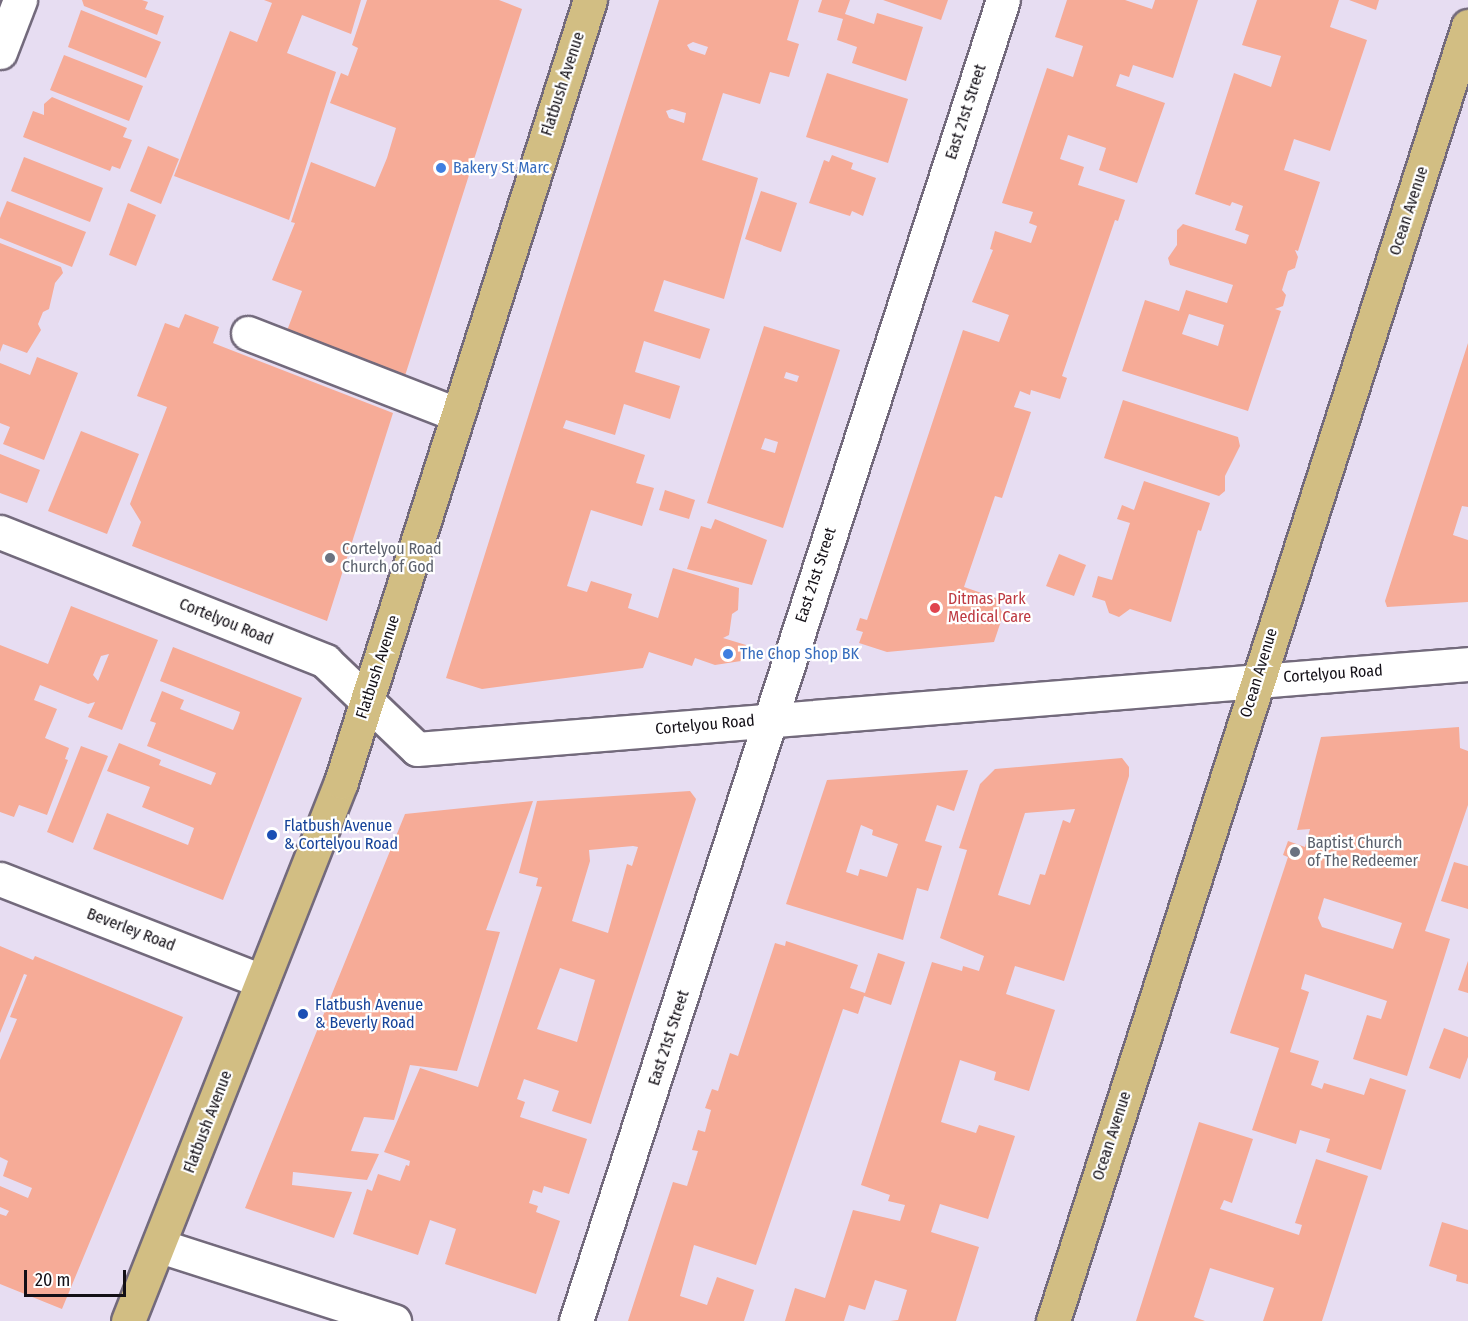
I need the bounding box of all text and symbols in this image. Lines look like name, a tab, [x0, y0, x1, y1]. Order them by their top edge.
street label: Flatbush Avenue	[537, 30, 589, 138]
street label: East 21st Street	[942, 62, 990, 162]
place label: Bakery St Marc	[453, 158, 549, 178]
marker: Bakery St Marc	[434, 161, 448, 175]
street label: Ocean Avenue	[1386, 164, 1432, 258]
street label: East 21st Street	[792, 525, 840, 625]
place label: Cortelyou Road Church of God	[342, 539, 442, 577]
marker: Cortelyou Road Church of God	[323, 551, 337, 565]
place label: Ditmas Park Medical Care	[948, 589, 1031, 627]
street label: Cortelyou Road	[176, 594, 276, 650]
marker: Ditmas Park Medical Care	[926, 599, 944, 617]
street label: Flatbush Avenue	[352, 613, 404, 721]
street label: Ocean Avenue	[1236, 626, 1282, 720]
place label: The Chop Shop BK	[740, 644, 859, 664]
marker: The Chop Shop BK	[721, 647, 735, 661]
street label: Cortelyou Road	[1283, 661, 1383, 687]
street label: Cortelyou Road	[655, 711, 755, 739]
place label: Flatbush Avenue & Cortelyou Road	[284, 816, 398, 854]
marker: Flatbush Avenue & Cortelyou Road	[265, 828, 279, 842]
place label: Baptist Church of The Redeemer	[1307, 833, 1418, 871]
marker: Baptist Church of The Redeemer	[1288, 845, 1302, 859]
street label: Beverley Road	[84, 904, 178, 956]
street label: East 21st Street	[645, 988, 693, 1088]
place label: Flatbush Avenue & Beverly Road	[315, 995, 423, 1033]
marker: Flatbush Avenue & Beverly Road	[296, 1007, 310, 1021]
street label: Flatbush Avenue	[180, 1068, 236, 1176]
street label: Ocean Avenue	[1089, 1089, 1135, 1183]
scale bar	[27, 1258, 129, 1296]
text: 20 m	[35, 1269, 70, 1291]

